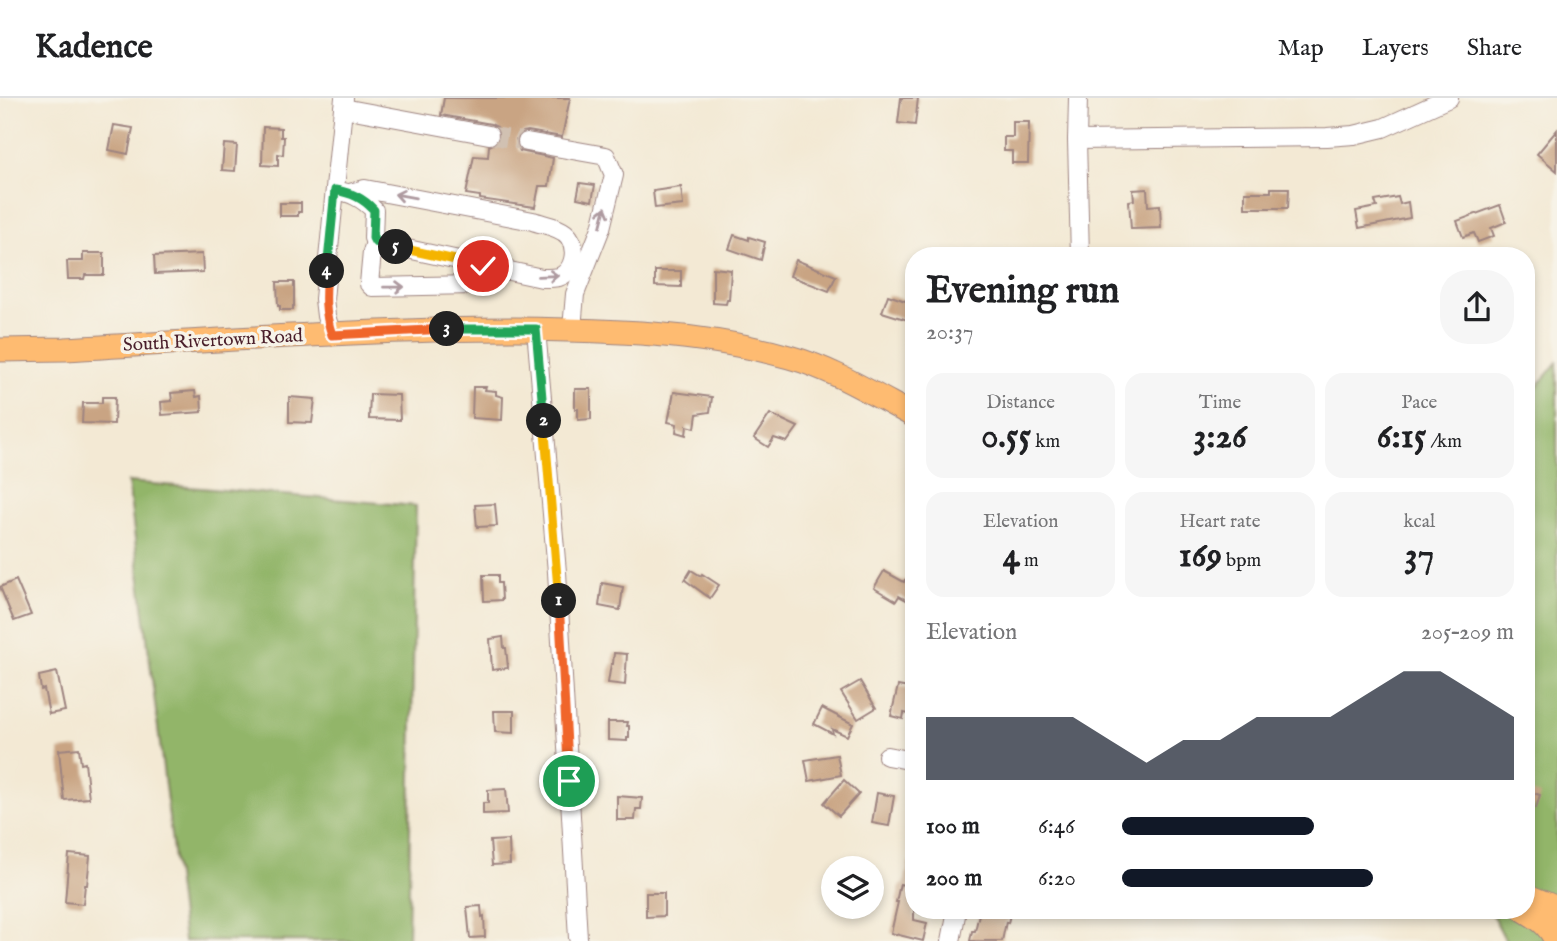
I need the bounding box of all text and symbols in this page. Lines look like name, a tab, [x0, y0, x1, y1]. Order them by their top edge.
text: Kadence	[35, 27, 153, 69]
text: Map	[1278, 33, 1324, 64]
text: Layers	[1362, 33, 1429, 64]
text: Share	[1467, 33, 1522, 64]
one-way arrow	[394, 189, 417, 203]
one-way arrow	[597, 206, 610, 229]
pin: 5	[378, 230, 414, 264]
text: 5	[392, 234, 399, 258]
pin	[453, 236, 513, 296]
icon: check	[464, 247, 502, 285]
pin: 4	[310, 254, 344, 288]
text: 4	[322, 258, 331, 282]
text: Evening run	[926, 268, 1120, 316]
one-way arrow	[536, 270, 559, 283]
button: share	[1440, 270, 1514, 344]
one-way arrow	[382, 280, 405, 293]
pin: 3	[430, 312, 464, 346]
text: 3	[443, 316, 450, 340]
text: 20:37	[926, 318, 974, 347]
street label: South Rivertown Road	[122, 324, 304, 358]
text: Distance	[986, 391, 1055, 415]
text: Time	[1199, 391, 1241, 415]
text: Pace	[1401, 391, 1437, 415]
pin: 2	[526, 404, 562, 438]
text: 2	[539, 408, 548, 432]
text: 0.55	[981, 415, 1031, 460]
text: 3:26	[1193, 415, 1247, 460]
text: 6:15	[1377, 415, 1426, 460]
text: km	[1031, 430, 1060, 454]
text: /km	[1426, 430, 1462, 454]
text: Elevation	[983, 510, 1058, 534]
text: Heart rate	[1179, 510, 1261, 534]
text: kcal	[1403, 510, 1435, 534]
text: 4	[1003, 534, 1020, 579]
text: 169	[1179, 534, 1222, 579]
text: 37	[1405, 534, 1434, 579]
text: m	[1020, 549, 1039, 573]
text: bpm	[1222, 549, 1261, 573]
pin: 1	[542, 584, 576, 618]
text: 1	[555, 588, 562, 612]
text: Elevation	[926, 618, 1017, 647]
text: 205–209 m	[1421, 618, 1514, 647]
pin	[539, 751, 599, 811]
icon: arrive	[550, 762, 588, 800]
text: 100 m	[926, 812, 980, 841]
text: 6:46	[1038, 812, 1075, 841]
map controls	[821, 856, 884, 919]
button: layers	[821, 856, 884, 919]
text: 200 m	[926, 864, 982, 893]
text: 6:20	[1038, 864, 1076, 893]

